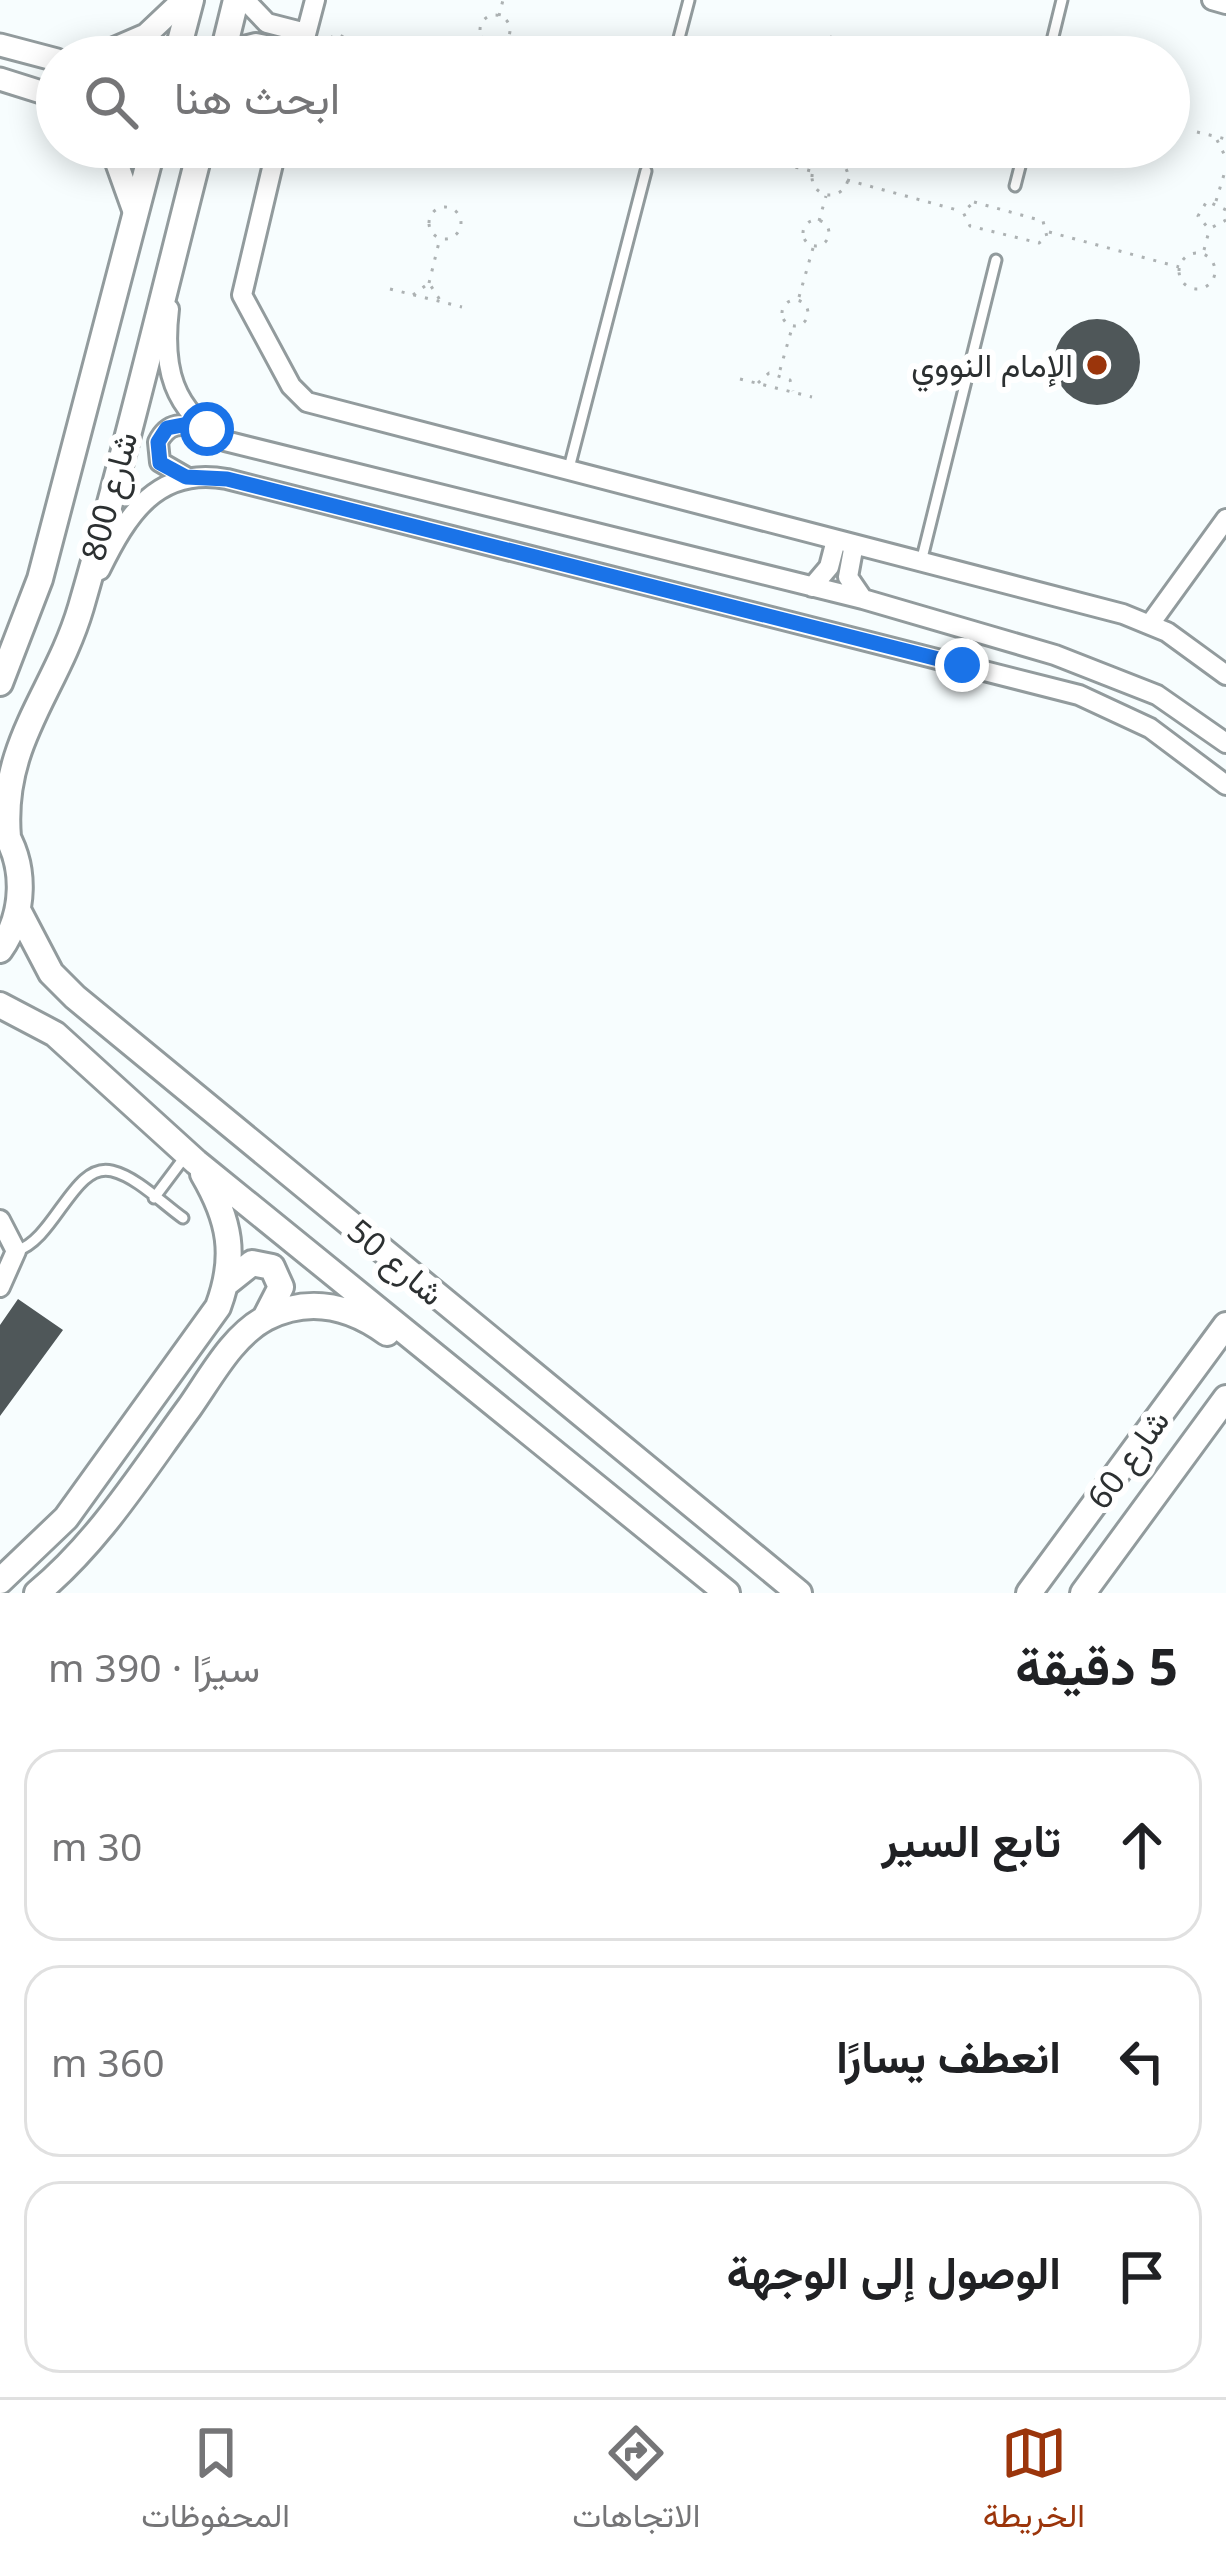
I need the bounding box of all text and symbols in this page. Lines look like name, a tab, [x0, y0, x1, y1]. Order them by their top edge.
search box	[36, 36, 1190, 168]
text: ابحث هنا	[174, 66, 340, 127]
icon: search	[78, 69, 144, 135]
place label: الإمام النووي	[911, 342, 1073, 392]
marker: الإمام النووي	[1084, 352, 1110, 378]
route start	[180, 402, 234, 456]
street label: شارع 800	[70, 426, 148, 566]
route end	[935, 638, 989, 692]
street label: شارع 50	[338, 1208, 454, 1316]
street label: شارع 60	[1076, 1400, 1180, 1518]
text: 5 دقيقة	[1015, 1630, 1178, 1700]
text: سيرًا · 390 m	[48, 1640, 260, 1693]
text: تابع السير	[881, 1809, 1061, 1870]
icon: ahead	[1109, 1812, 1175, 1878]
text: 30 m	[51, 1819, 142, 1872]
text: انعطف يسارًا	[836, 2025, 1061, 2086]
icon: left	[1109, 2028, 1175, 2094]
text: 360 m	[51, 2035, 165, 2088]
text: الوصول إلى الوجهة	[727, 2241, 1061, 2302]
icon: arrive	[1109, 2244, 1175, 2310]
tab: المحفوظات	[141, 2420, 290, 2545]
tab: الاتجاهات	[572, 2420, 700, 2545]
tab: الخريطة	[983, 2420, 1085, 2545]

